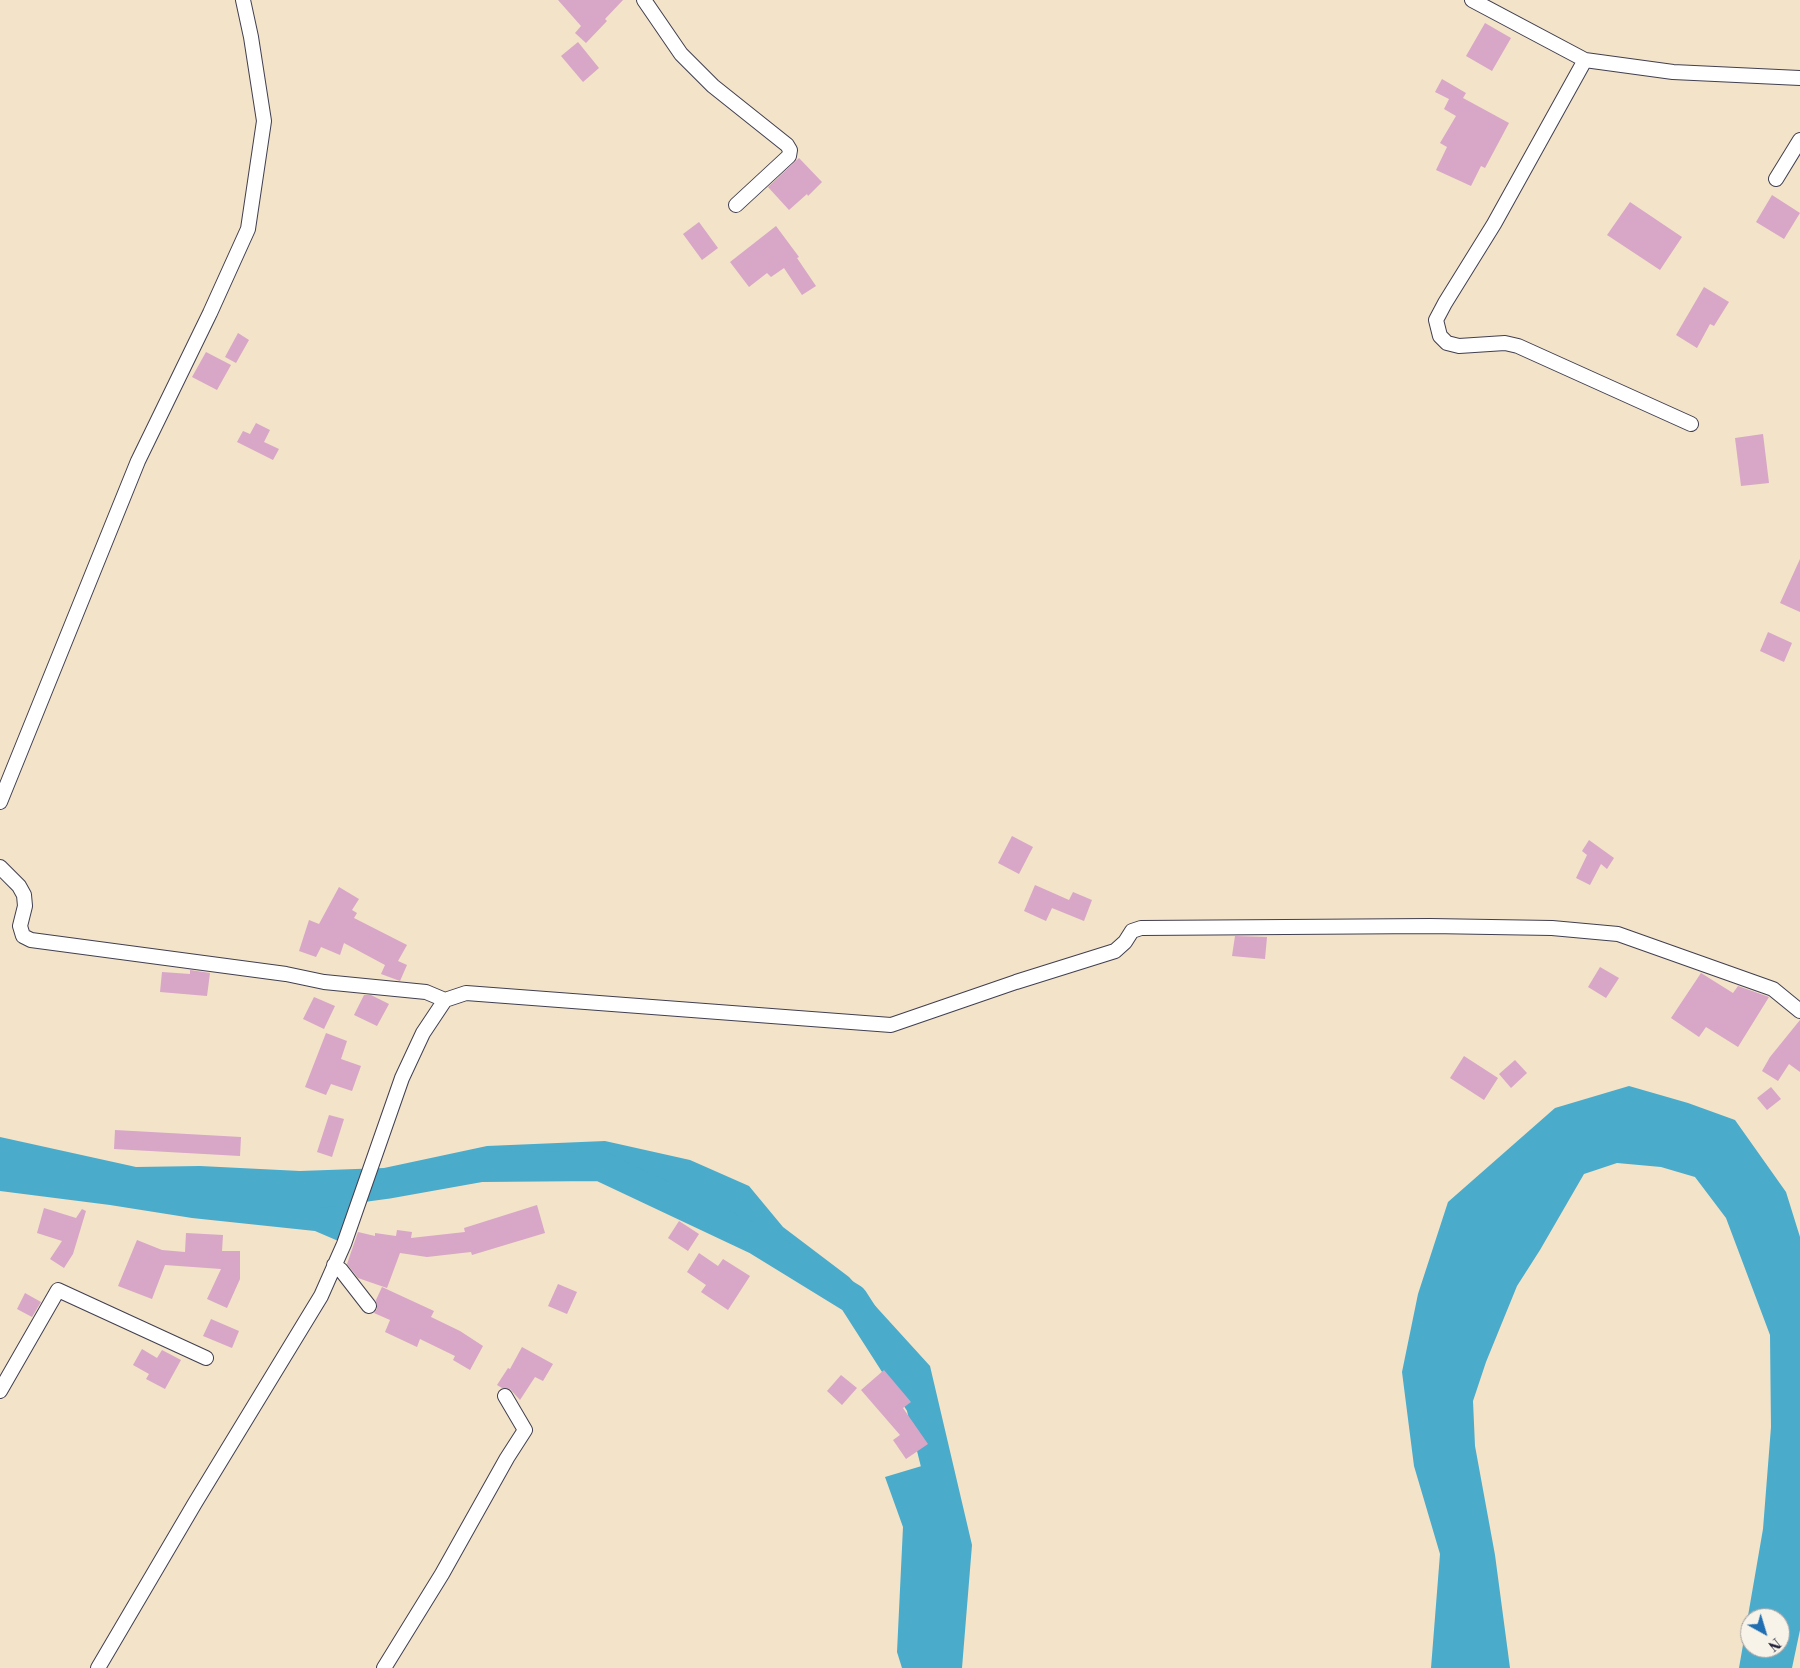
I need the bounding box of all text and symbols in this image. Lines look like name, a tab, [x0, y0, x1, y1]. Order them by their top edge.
north arrow	[1740, 1608, 1790, 1658]
text: N	[1764, 1633, 1784, 1654]

